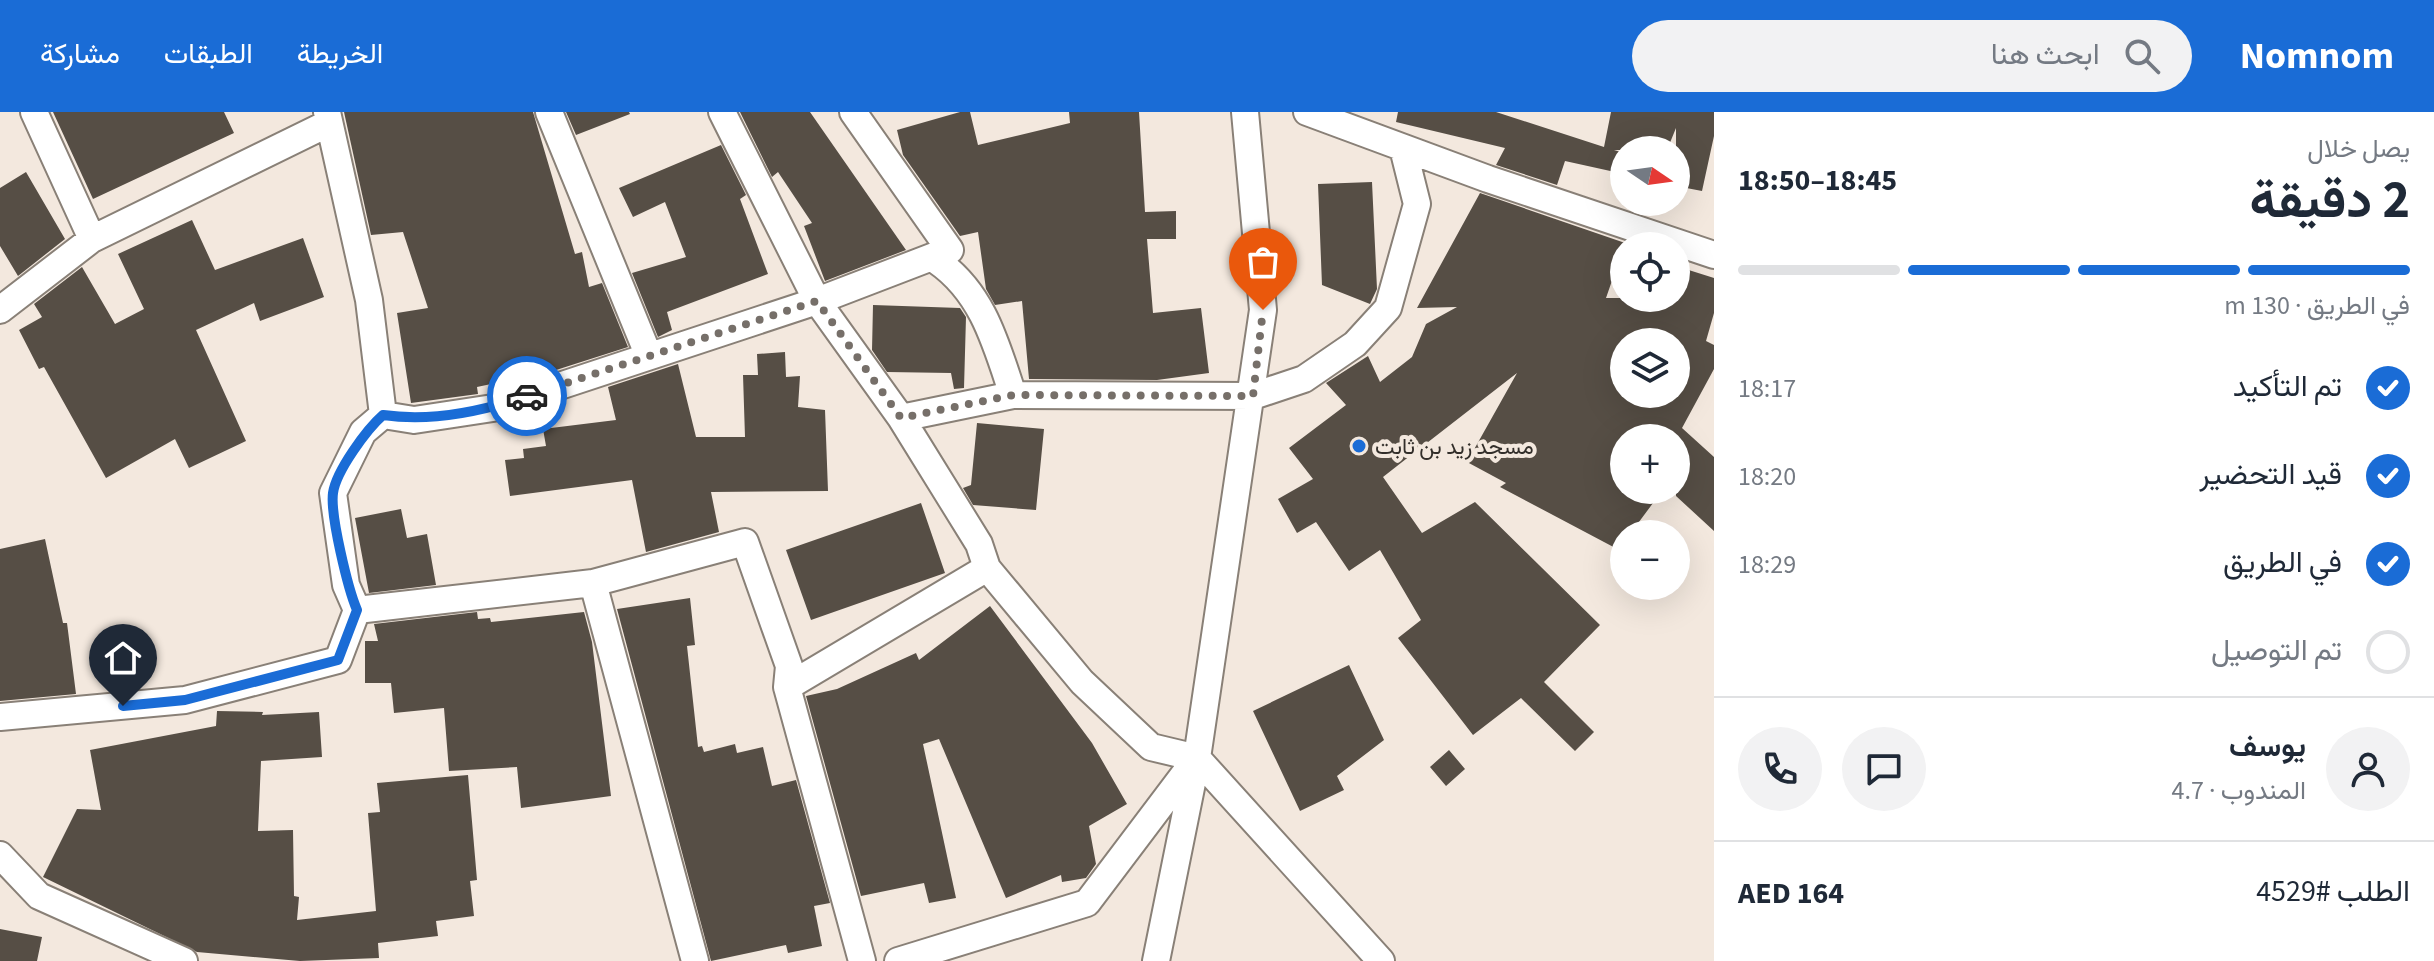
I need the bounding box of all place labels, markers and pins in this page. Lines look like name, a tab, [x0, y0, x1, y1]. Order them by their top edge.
pin	[1229, 228, 1297, 310]
place label: مسجد زيد بن ثابت	[1375, 431, 1534, 463]
marker: مسجد زيد بن ثابت	[1350, 437, 1368, 455]
pin	[89, 624, 157, 706]

